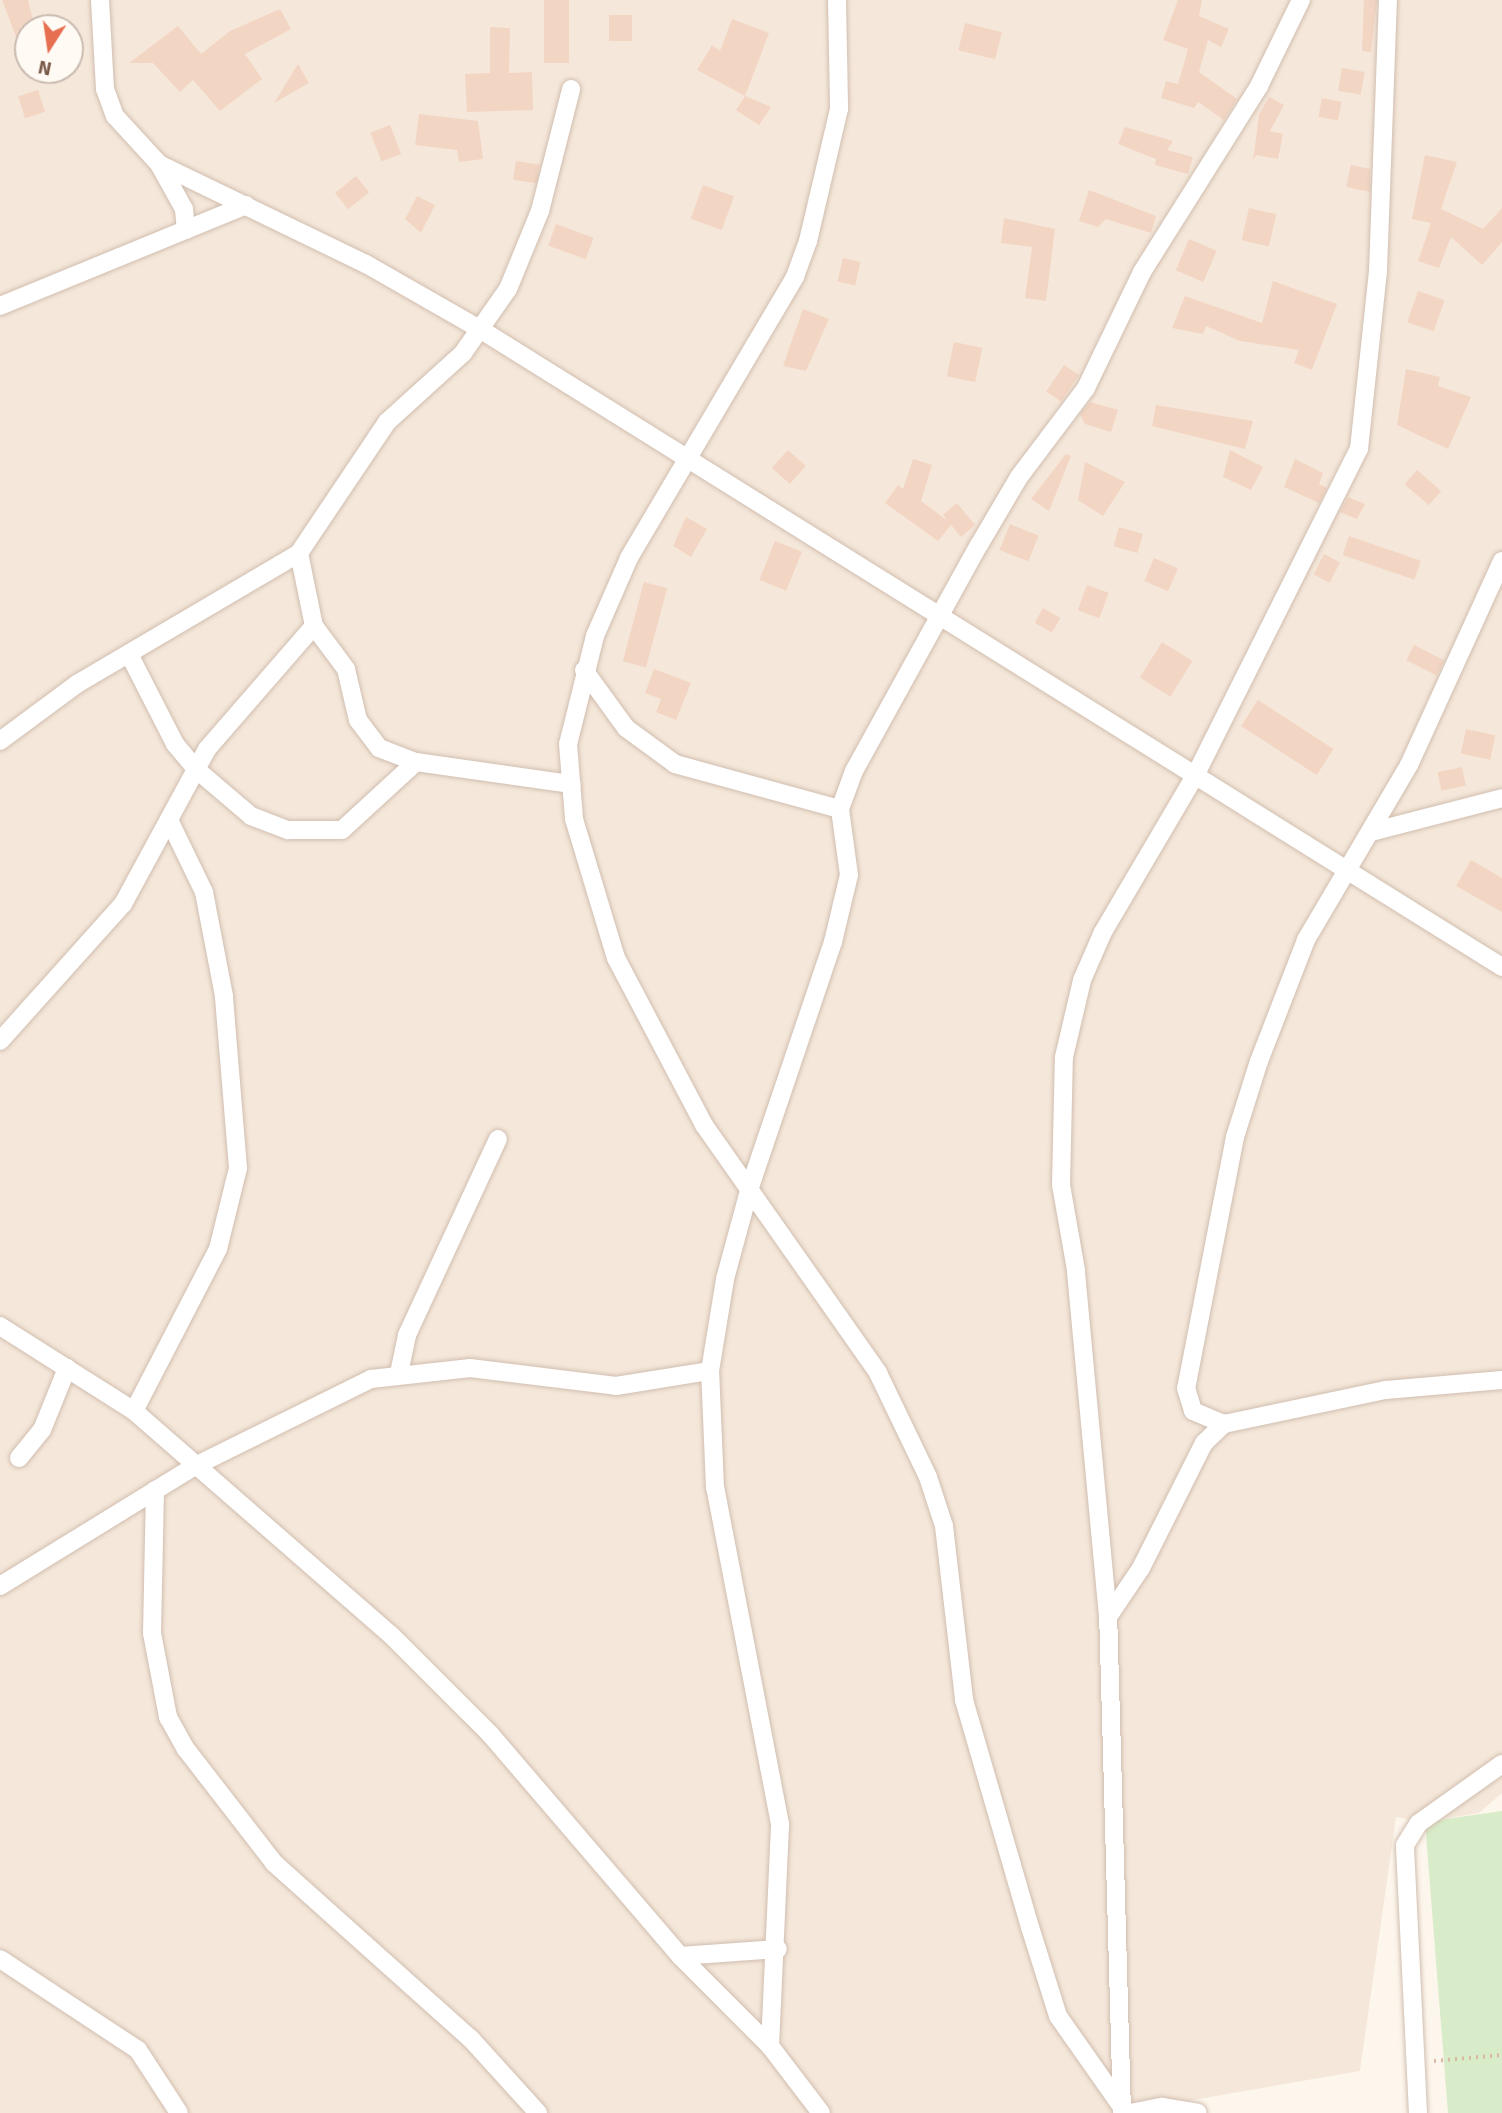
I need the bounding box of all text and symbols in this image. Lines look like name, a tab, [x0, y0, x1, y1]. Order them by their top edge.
north arrow	[14, 14, 84, 84]
text: N	[36, 54, 54, 81]

